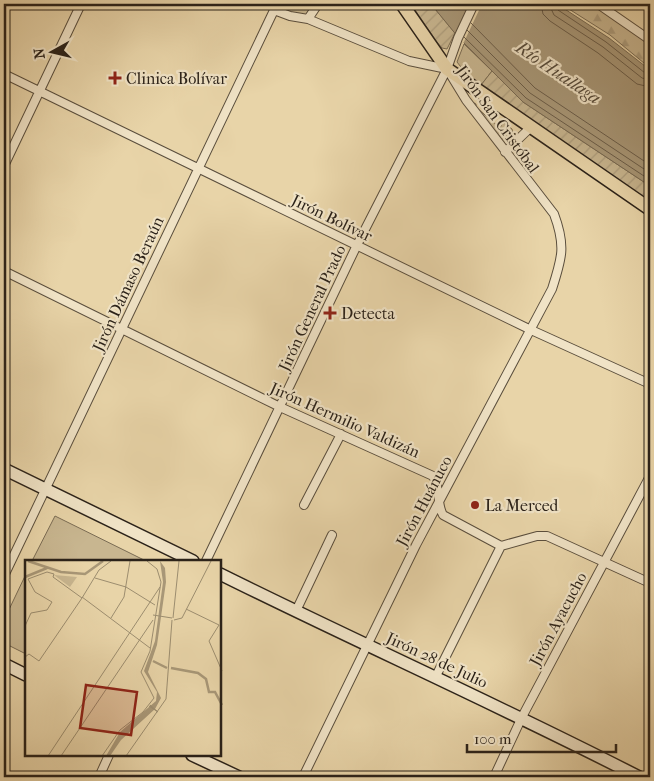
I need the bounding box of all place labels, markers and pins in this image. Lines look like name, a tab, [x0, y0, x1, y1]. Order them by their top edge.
place label: Clinica Bolívar	[126, 69, 227, 88]
marker: Clinica Bolívar	[108, 71, 122, 85]
place label: Detecta	[341, 304, 396, 323]
marker: Detecta	[323, 306, 337, 320]
place label: La Merced	[485, 496, 559, 515]
marker: La Merced	[469, 499, 481, 511]

